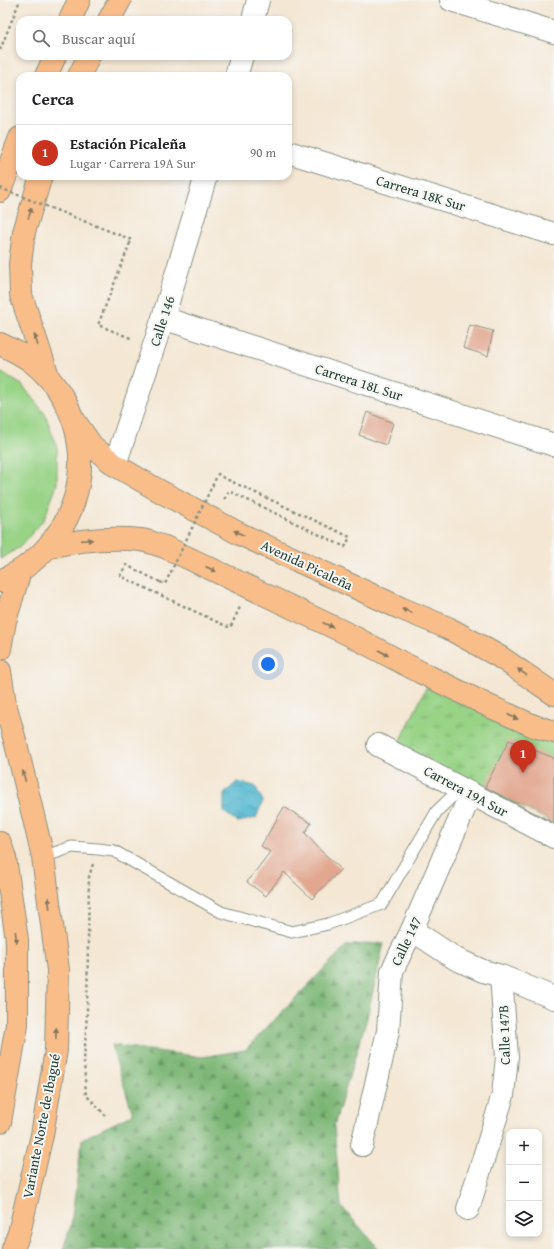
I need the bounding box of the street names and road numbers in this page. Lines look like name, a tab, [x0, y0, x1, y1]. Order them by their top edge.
street label: Carrera 18K Sur	[374, 170, 468, 216]
street label: Calle 146	[144, 293, 180, 349]
street label: Carrera 18L Sur	[313, 358, 406, 406]
street label: Avenida Picaleña	[258, 535, 357, 595]
street label: Carrera 19A Sur	[420, 760, 512, 822]
street label: Calle 147	[386, 913, 426, 969]
street label: Calle 147B	[493, 1005, 515, 1065]
street label: Variante Norte de Ibagué	[17, 1052, 65, 1200]

